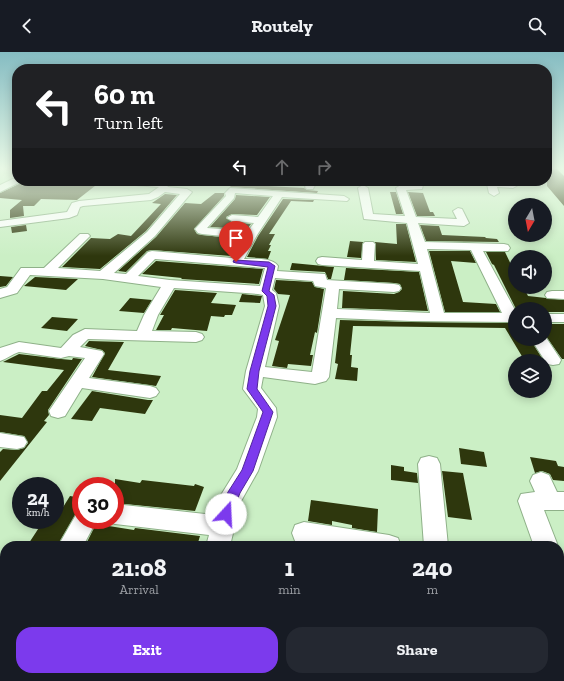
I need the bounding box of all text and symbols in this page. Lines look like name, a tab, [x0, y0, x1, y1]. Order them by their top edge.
icon: back	[16, 15, 38, 37]
text: Routely	[251, 15, 313, 37]
icon: search	[526, 15, 548, 37]
text: 60 m	[94, 78, 155, 111]
icon: left	[28, 80, 80, 132]
text: Turn left	[94, 112, 163, 134]
icon: left	[229, 156, 251, 178]
icon: ahead	[271, 156, 293, 178]
icon: right	[313, 156, 335, 178]
north arrow	[508, 198, 552, 242]
map controls	[508, 198, 552, 398]
pin	[219, 221, 253, 262]
icon: arrive	[225, 227, 247, 249]
button: sound	[508, 250, 552, 294]
button: search	[508, 302, 552, 346]
button: layers	[508, 354, 552, 398]
speed limit sign: 30	[72, 477, 124, 529]
text: 24	[27, 486, 49, 510]
position arrow	[205, 493, 247, 535]
text: km/h	[27, 507, 49, 519]
text: 21:08	[111, 553, 167, 582]
text: 1	[285, 553, 294, 582]
text: 240	[412, 553, 452, 582]
text: Arrival	[120, 582, 159, 597]
text: min	[278, 582, 301, 597]
text: m	[427, 582, 438, 597]
button: Exit	[16, 627, 278, 673]
button: Share	[286, 627, 548, 673]

